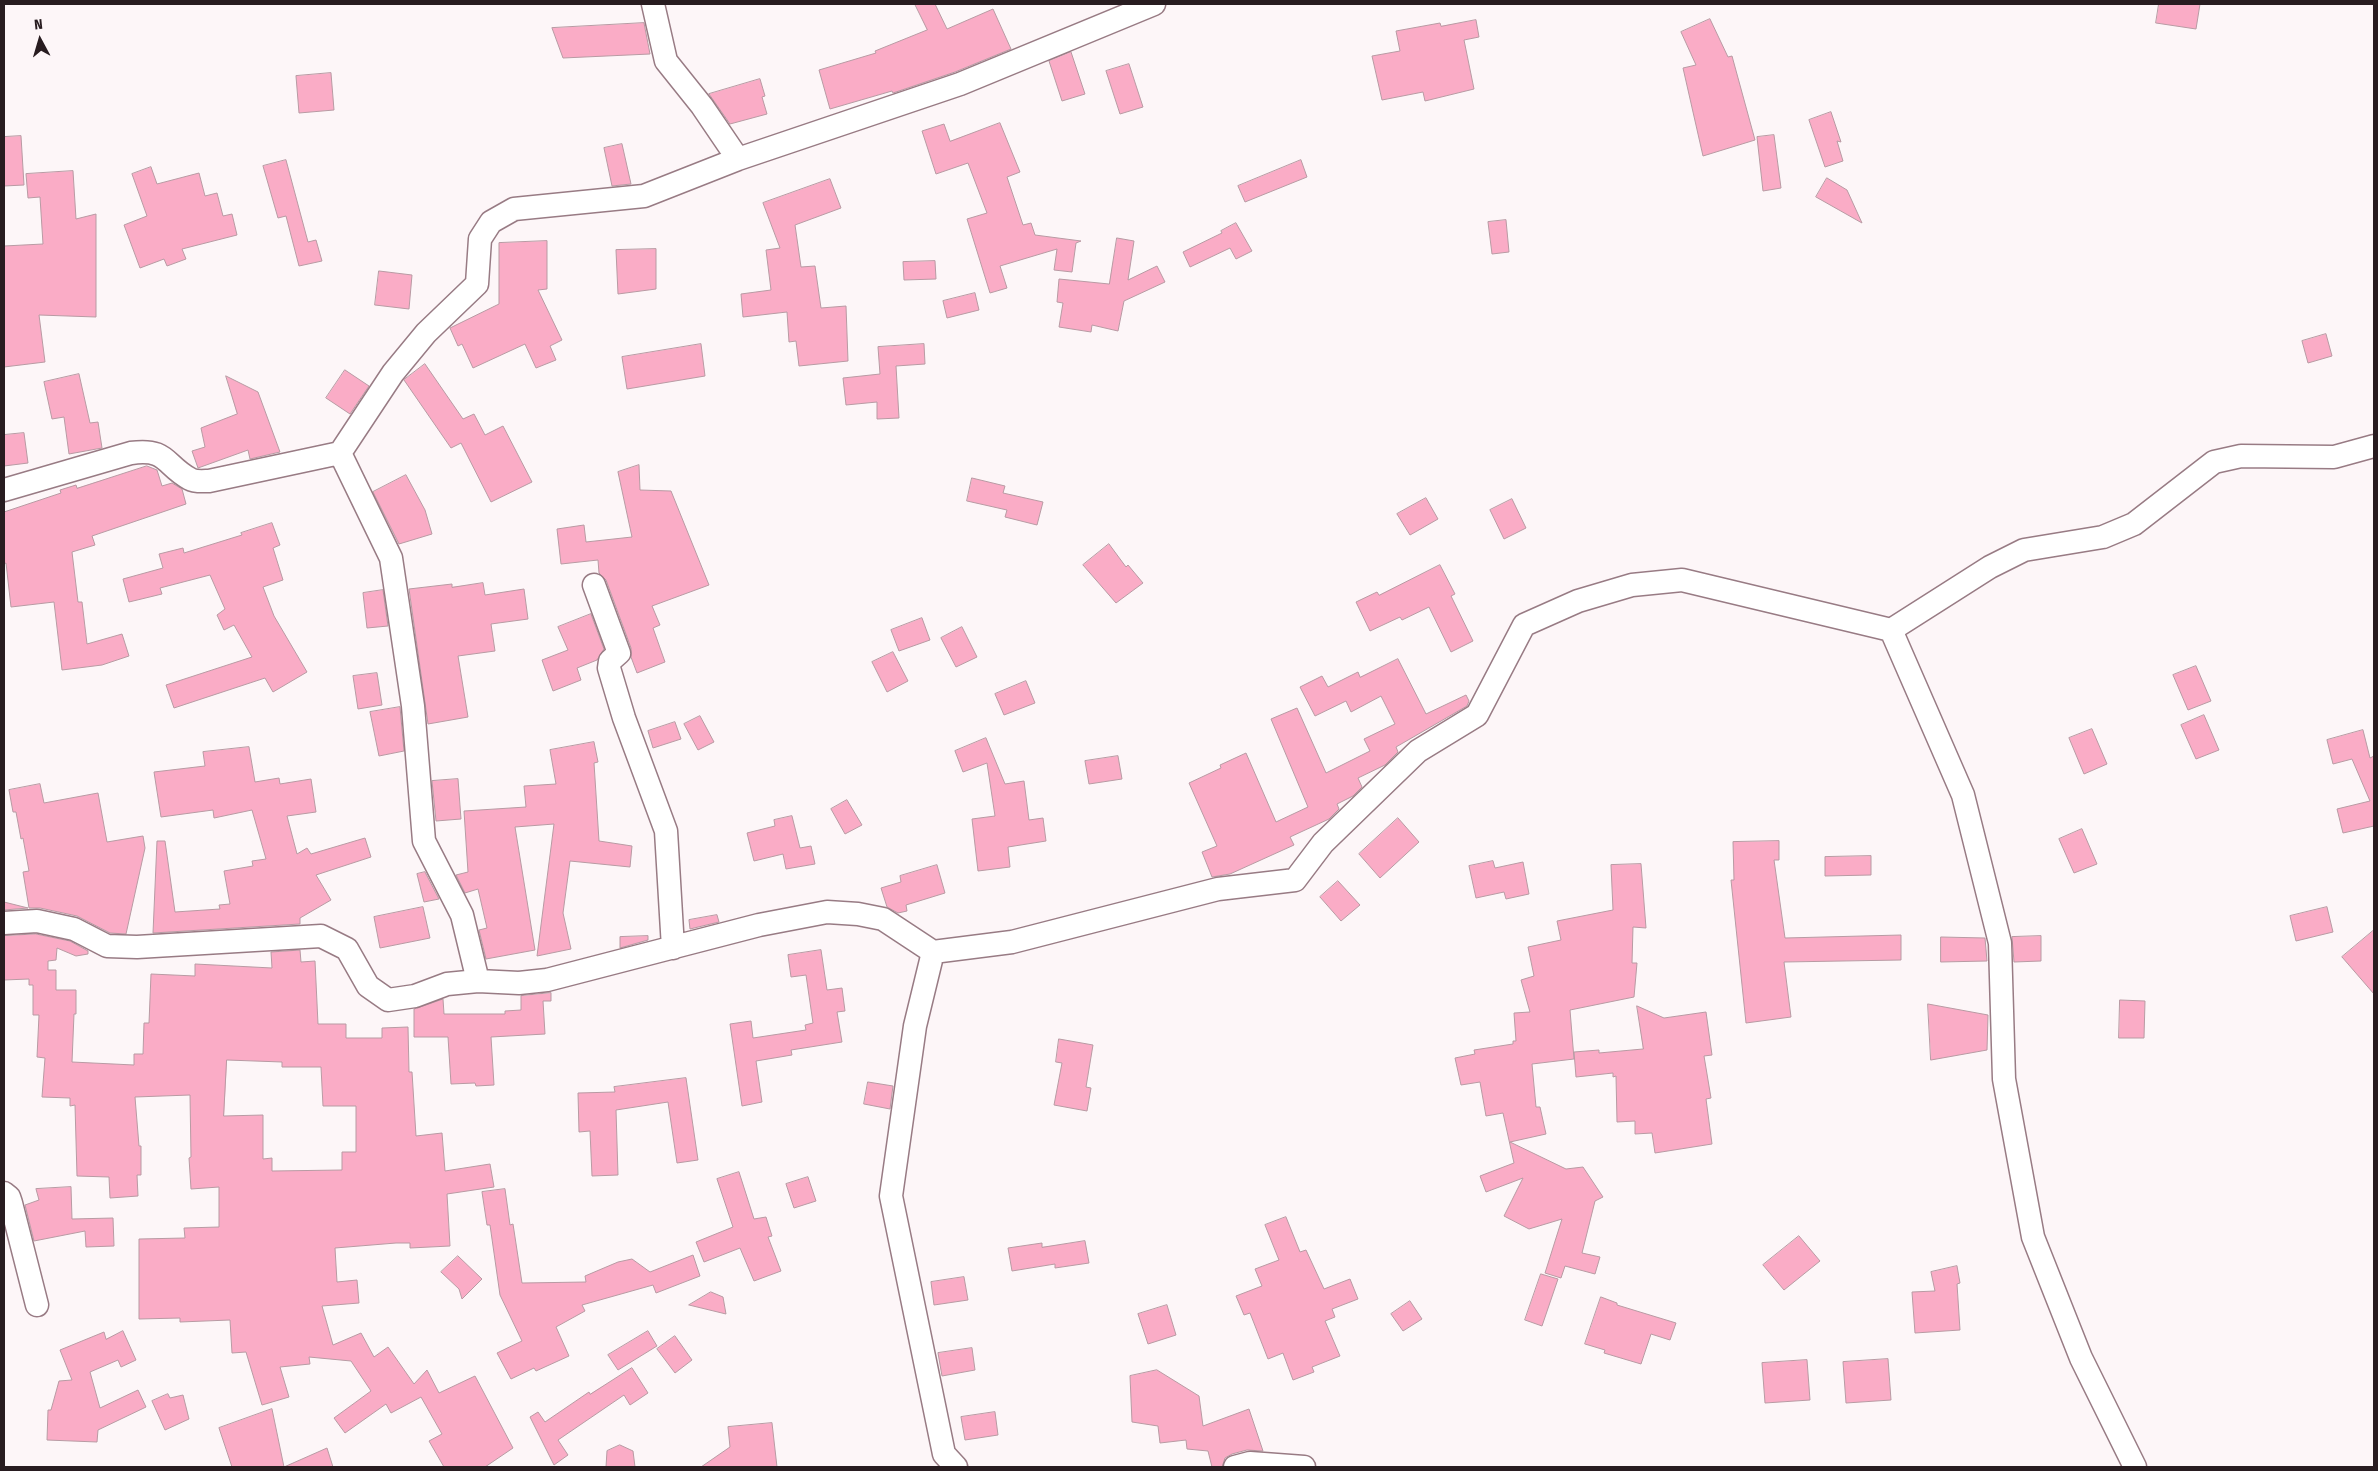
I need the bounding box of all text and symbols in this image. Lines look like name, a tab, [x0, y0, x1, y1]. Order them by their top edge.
north arrow	[15, 15, 65, 65]
text: N	[33, 16, 43, 33]

